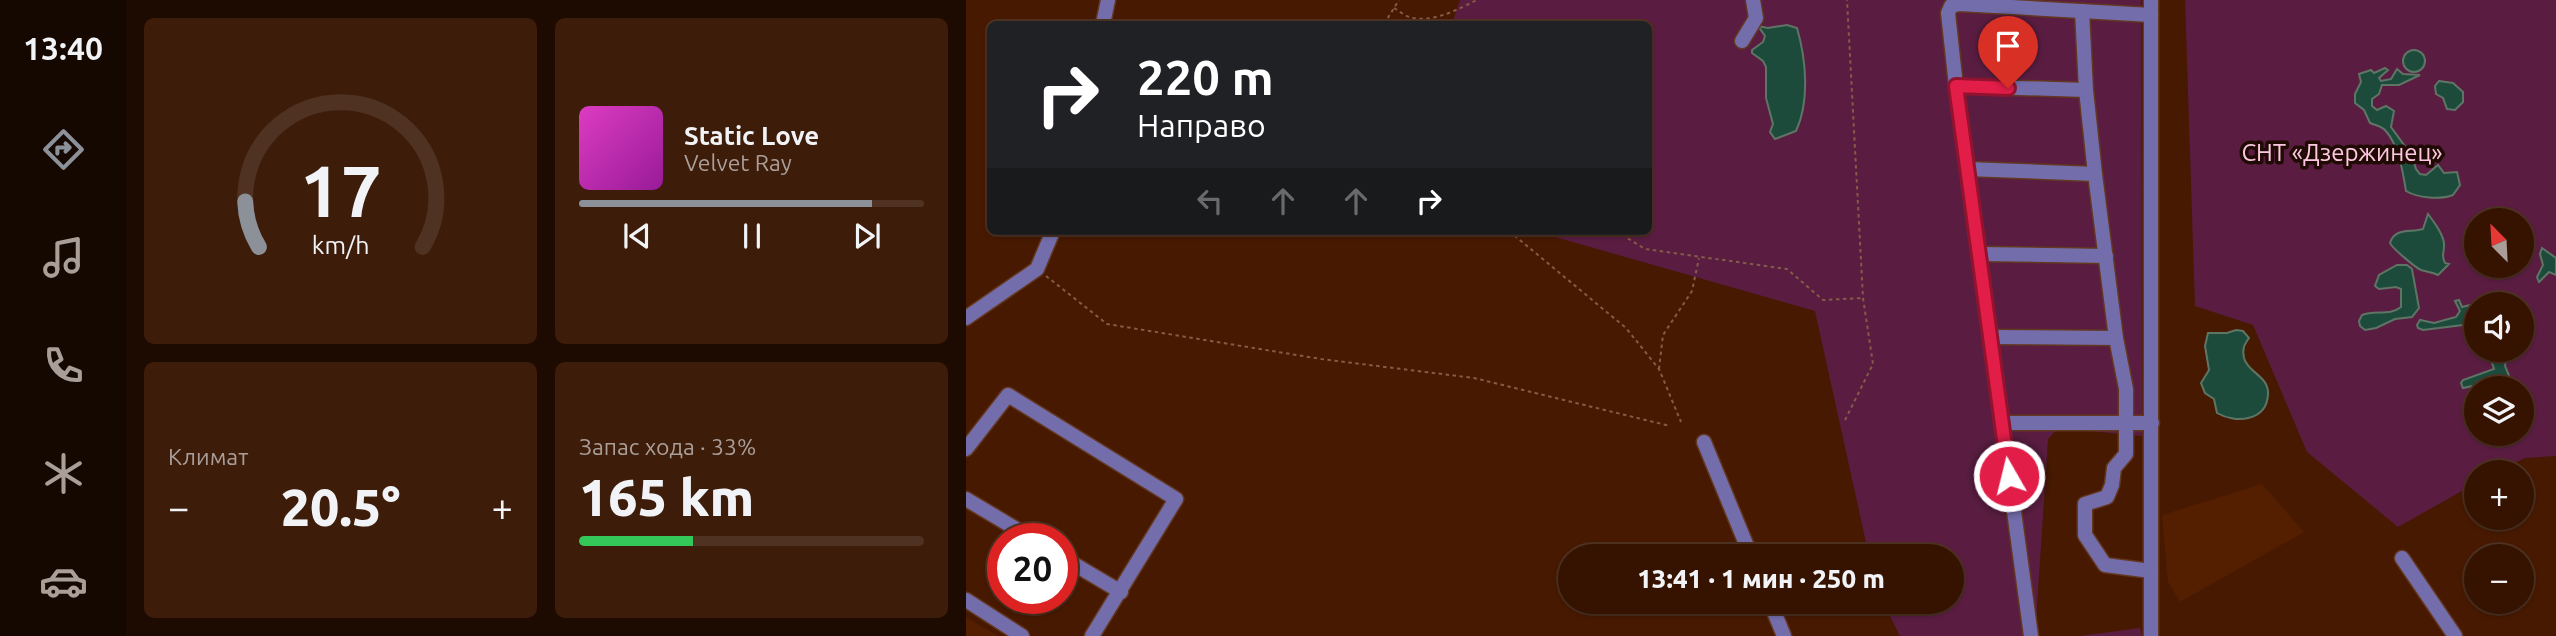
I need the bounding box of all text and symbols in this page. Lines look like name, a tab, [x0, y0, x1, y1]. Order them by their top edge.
pin	[1978, 16, 2038, 88]
icon: arrive	[1989, 27, 2027, 65]
text: 13:40	[23, 30, 103, 66]
icon: right	[1022, 49, 1113, 140]
text: 220 m	[1137, 49, 1274, 104]
text: Направо	[1137, 107, 1266, 143]
text: Static Love	[684, 121, 819, 150]
icon: directions	[39, 125, 88, 174]
park label: СНТ «Дзержинец»	[2241, 139, 2443, 166]
text: 17	[299, 149, 382, 231]
text: Velvet Ray	[684, 150, 792, 175]
icon: left	[1191, 182, 1229, 220]
icon: ahead	[1264, 182, 1302, 220]
icon: ahead	[1337, 182, 1375, 220]
icon: right	[1410, 182, 1448, 220]
north arrow	[2464, 208, 2534, 278]
map controls	[2464, 208, 2534, 614]
icon: previous	[618, 217, 656, 255]
icon: pause	[733, 217, 771, 255]
icon: next	[848, 217, 886, 255]
text: km/h	[312, 231, 369, 259]
icon: music	[39, 233, 88, 282]
button: sound	[2464, 292, 2534, 362]
icon: phone	[39, 341, 88, 390]
button: layers	[2464, 376, 2534, 446]
text: Запас хода · 33%	[579, 434, 756, 459]
position arrow	[1972, 439, 2046, 513]
text: Климат	[168, 444, 248, 469]
icon: climate	[39, 449, 88, 498]
button: +	[2464, 460, 2534, 530]
text: 165 km	[579, 468, 754, 526]
text: 20.5°	[281, 478, 400, 536]
text: −	[168, 486, 189, 528]
text: +	[492, 486, 513, 528]
speed limit sign: 20	[987, 523, 1078, 614]
button: −	[2464, 544, 2534, 614]
icon: car	[39, 557, 88, 606]
text: 13:41 · 1 мин · 250 m	[1637, 564, 1885, 593]

